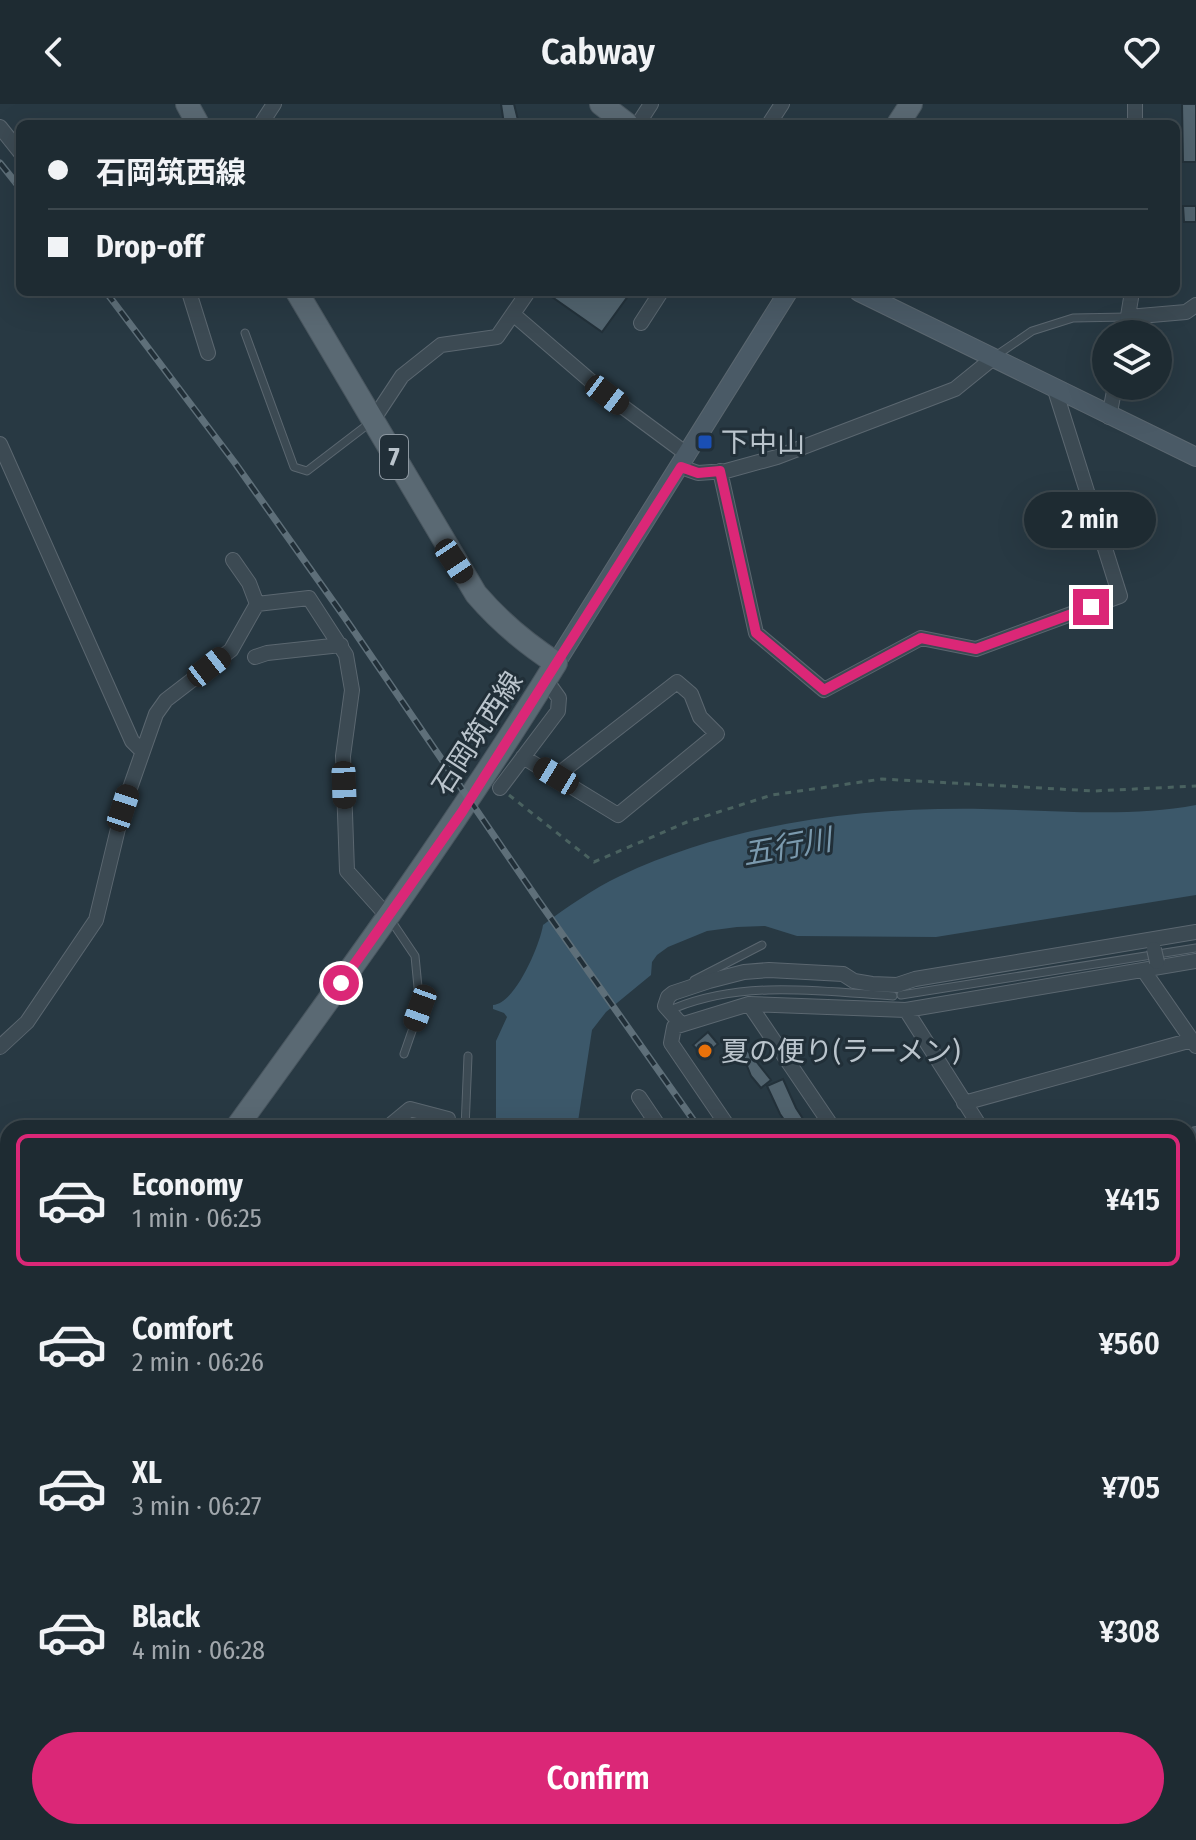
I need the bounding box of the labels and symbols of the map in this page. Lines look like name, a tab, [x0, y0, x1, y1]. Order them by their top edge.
car	[581, 371, 633, 419]
place label: 下中山	[721, 426, 805, 459]
marker: 下中山	[696, 433, 714, 451]
road number: 7	[380, 435, 408, 479]
callout: 2 min	[1025, 491, 1157, 547]
car	[431, 534, 477, 588]
route end	[1073, 589, 1109, 625]
car	[183, 643, 235, 691]
street label: 石岡筑西線	[425, 666, 529, 801]
car	[529, 753, 583, 799]
car	[331, 761, 357, 809]
car	[104, 781, 142, 835]
water label: 五行川	[740, 821, 837, 873]
route start	[323, 965, 359, 1001]
car	[401, 981, 439, 1035]
place label: 夏の便り(ラーメン)	[721, 1035, 960, 1068]
marker: 夏の便り(ラーメン)	[696, 1042, 714, 1060]

